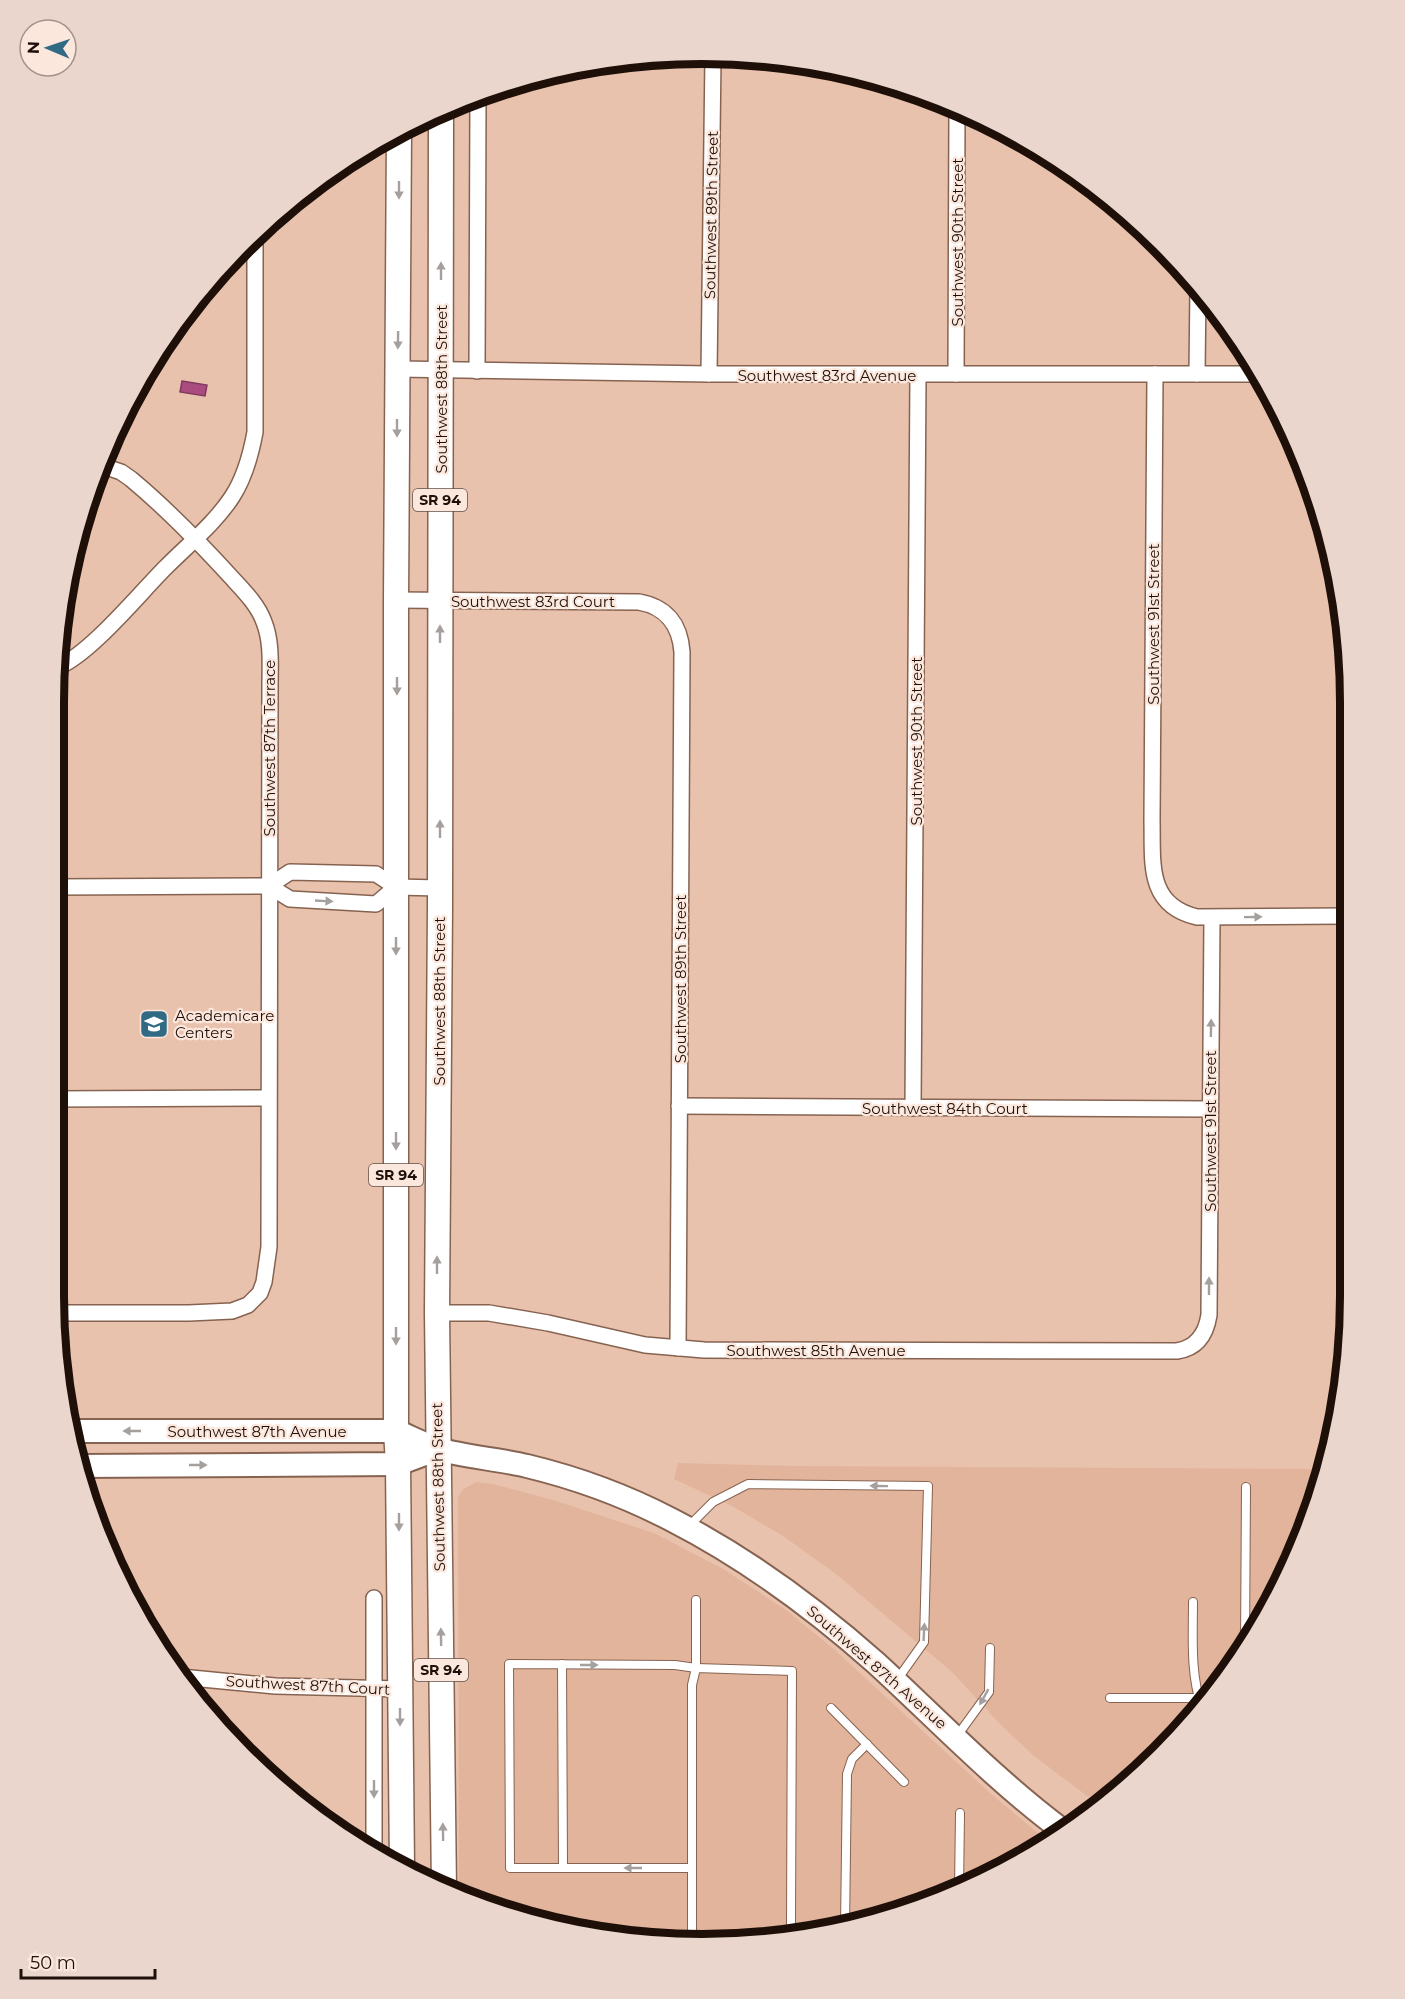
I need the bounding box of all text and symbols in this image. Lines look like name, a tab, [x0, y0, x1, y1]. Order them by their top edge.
north arrow	[18, 18, 78, 78]
text: N	[24, 41, 43, 54]
street label: Southwest 89th Street	[700, 131, 722, 299]
street label: Southwest 90th Street	[948, 158, 967, 326]
one-way arrow	[394, 180, 404, 199]
one-way arrow	[436, 262, 446, 281]
street label: Southwest 88th Street	[432, 305, 451, 473]
one-way arrow	[393, 331, 403, 350]
street label: Southwest 83rd Avenue	[738, 366, 916, 385]
one-way arrow	[392, 418, 402, 437]
road number: SR 94	[413, 489, 467, 511]
street label: Southwest 91st Street	[1144, 543, 1163, 705]
street label: Southwest 83rd Court	[451, 592, 615, 611]
one-way arrow	[435, 625, 445, 644]
street label: Southwest 90th Street	[907, 657, 926, 825]
street label: Southwest 87th Terrace	[260, 660, 279, 836]
one-way arrow	[392, 676, 402, 695]
one-way arrow	[435, 820, 445, 839]
street label: Southwest 89th Street	[671, 895, 690, 1063]
one-way arrow	[315, 896, 334, 905]
one-way arrow	[1244, 912, 1263, 922]
street label: Southwest 88th Street	[430, 917, 449, 1085]
one-way arrow	[391, 936, 401, 955]
place label: Academicare Centers	[175, 1006, 274, 1042]
school or university icon: Academicare Centers	[138, 1008, 170, 1040]
one-way arrow	[1206, 1019, 1216, 1038]
street label: Southwest 91st Street	[1201, 1050, 1220, 1212]
street label: Southwest 84th Court	[862, 1099, 1028, 1118]
one-way arrow	[391, 1131, 401, 1150]
road number: SR 94	[369, 1164, 423, 1186]
one-way arrow	[432, 1255, 442, 1274]
one-way arrow	[1204, 1277, 1214, 1296]
one-way arrow	[391, 1326, 401, 1345]
street label: Southwest 85th Avenue	[727, 1341, 905, 1360]
street label: Southwest 88th Street	[427, 1402, 449, 1572]
street label: Southwest 87th Avenue	[167, 1422, 347, 1441]
one-way arrow	[122, 1426, 141, 1436]
one-way arrow	[189, 1460, 208, 1470]
one-way arrow	[869, 1481, 888, 1491]
one-way arrow	[394, 1513, 404, 1532]
street label: Southwest 87th Avenue	[803, 1601, 951, 1733]
one-way arrow	[920, 1622, 929, 1641]
one-way arrow	[436, 1627, 446, 1646]
road number: SR 94	[414, 1659, 468, 1681]
one-way arrow	[579, 1660, 598, 1669]
street label: Southwest 87th Court	[225, 1671, 391, 1699]
one-way arrow	[979, 1689, 989, 1706]
one-way arrow	[395, 1708, 405, 1727]
one-way arrow	[369, 1779, 379, 1798]
one-way arrow	[438, 1822, 448, 1841]
one-way arrow	[624, 1863, 643, 1873]
scale bar	[21, 1942, 154, 1980]
text: 50 m	[30, 1952, 76, 1974]

